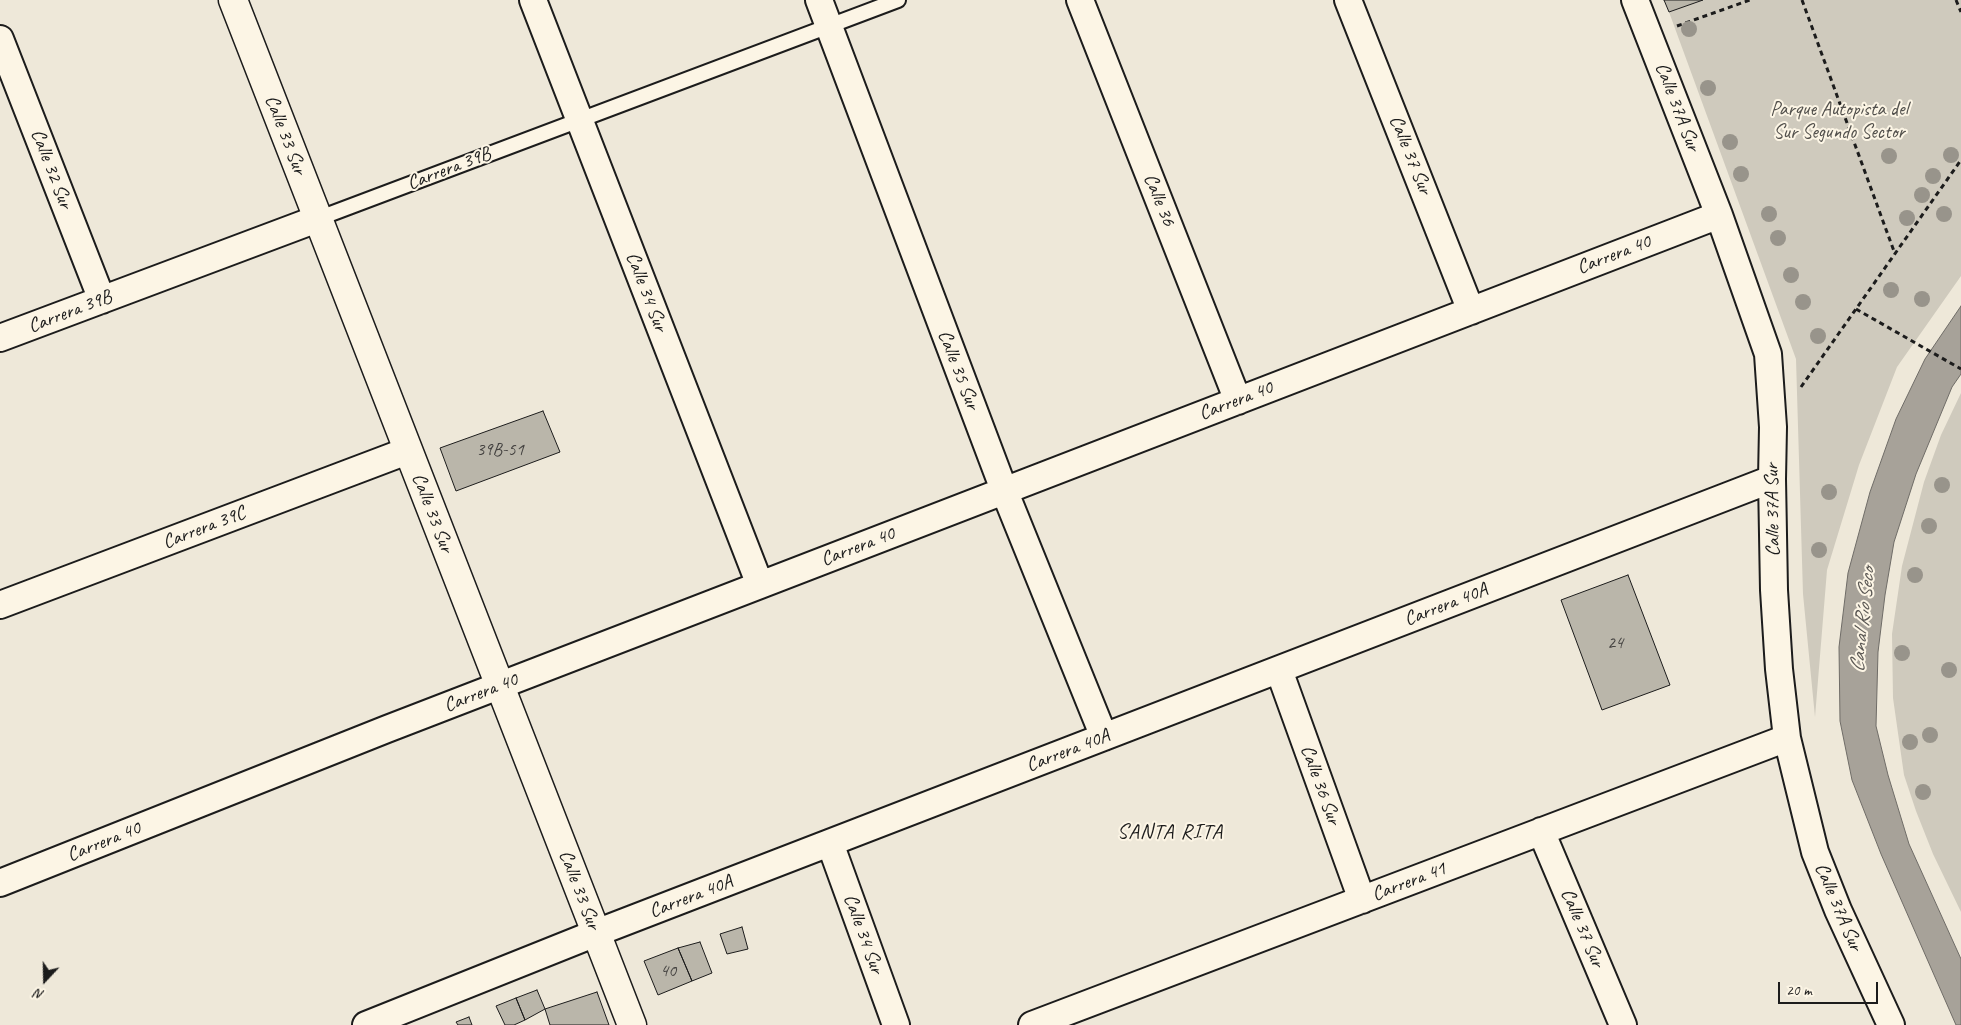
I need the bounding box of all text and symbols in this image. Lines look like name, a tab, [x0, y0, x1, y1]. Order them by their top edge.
street label: Calle 37A Sur	[1649, 59, 1705, 155]
street label: Calle 33 Sur	[259, 92, 311, 178]
park label: Parque Autopista del Sur Segundo Sector	[1770, 98, 1908, 145]
street label: Calle 37 Sur	[1383, 112, 1437, 198]
street label: Calle 32 Sur	[25, 126, 77, 212]
street label: Carrera 39B	[404, 142, 494, 196]
street label: Calle 36	[1138, 170, 1180, 230]
street label: Carrera 40	[1574, 230, 1654, 280]
street label: Calle 34 Sur	[620, 249, 672, 335]
street label: Carrera 39B	[25, 285, 115, 339]
street label: Calle 35 Sur	[932, 327, 984, 413]
street label: Carrera 40	[1196, 376, 1276, 426]
house number: 39B-51	[476, 439, 524, 461]
street label: Calle 37A Sur	[1760, 463, 1786, 557]
street label: Calle 33 Sur	[406, 470, 458, 556]
street label: Carrera 39C	[159, 501, 249, 555]
street label: Carrera 40	[818, 522, 898, 572]
water label: Canal Río Seco	[1845, 567, 1881, 673]
street label: Carrera 40A	[1401, 578, 1491, 632]
house number: 24	[1607, 632, 1623, 654]
street label: Carrera 40	[441, 668, 521, 718]
street label: Carrera 40A	[1023, 724, 1113, 778]
street label: Calle 36 Sur	[1295, 742, 1345, 828]
street label: Carrera 40	[64, 816, 144, 868]
district label: SANTA RITA	[1116, 819, 1224, 845]
street label: Calle 33 Sur	[553, 847, 605, 933]
street label: Carrera 41	[1369, 857, 1449, 907]
street label: Calle 37A Sur	[1809, 859, 1867, 955]
street label: Carrera 40A	[646, 870, 736, 924]
street label: Calle 37 Sur	[1555, 885, 1609, 971]
street label: Calle 34 Sur	[838, 891, 888, 977]
north arrow	[20, 955, 70, 1005]
house number: 40	[660, 960, 676, 982]
scale bar	[1781, 972, 1881, 1004]
text: 20 m	[1786, 981, 1812, 1000]
text: N	[32, 985, 47, 1004]

